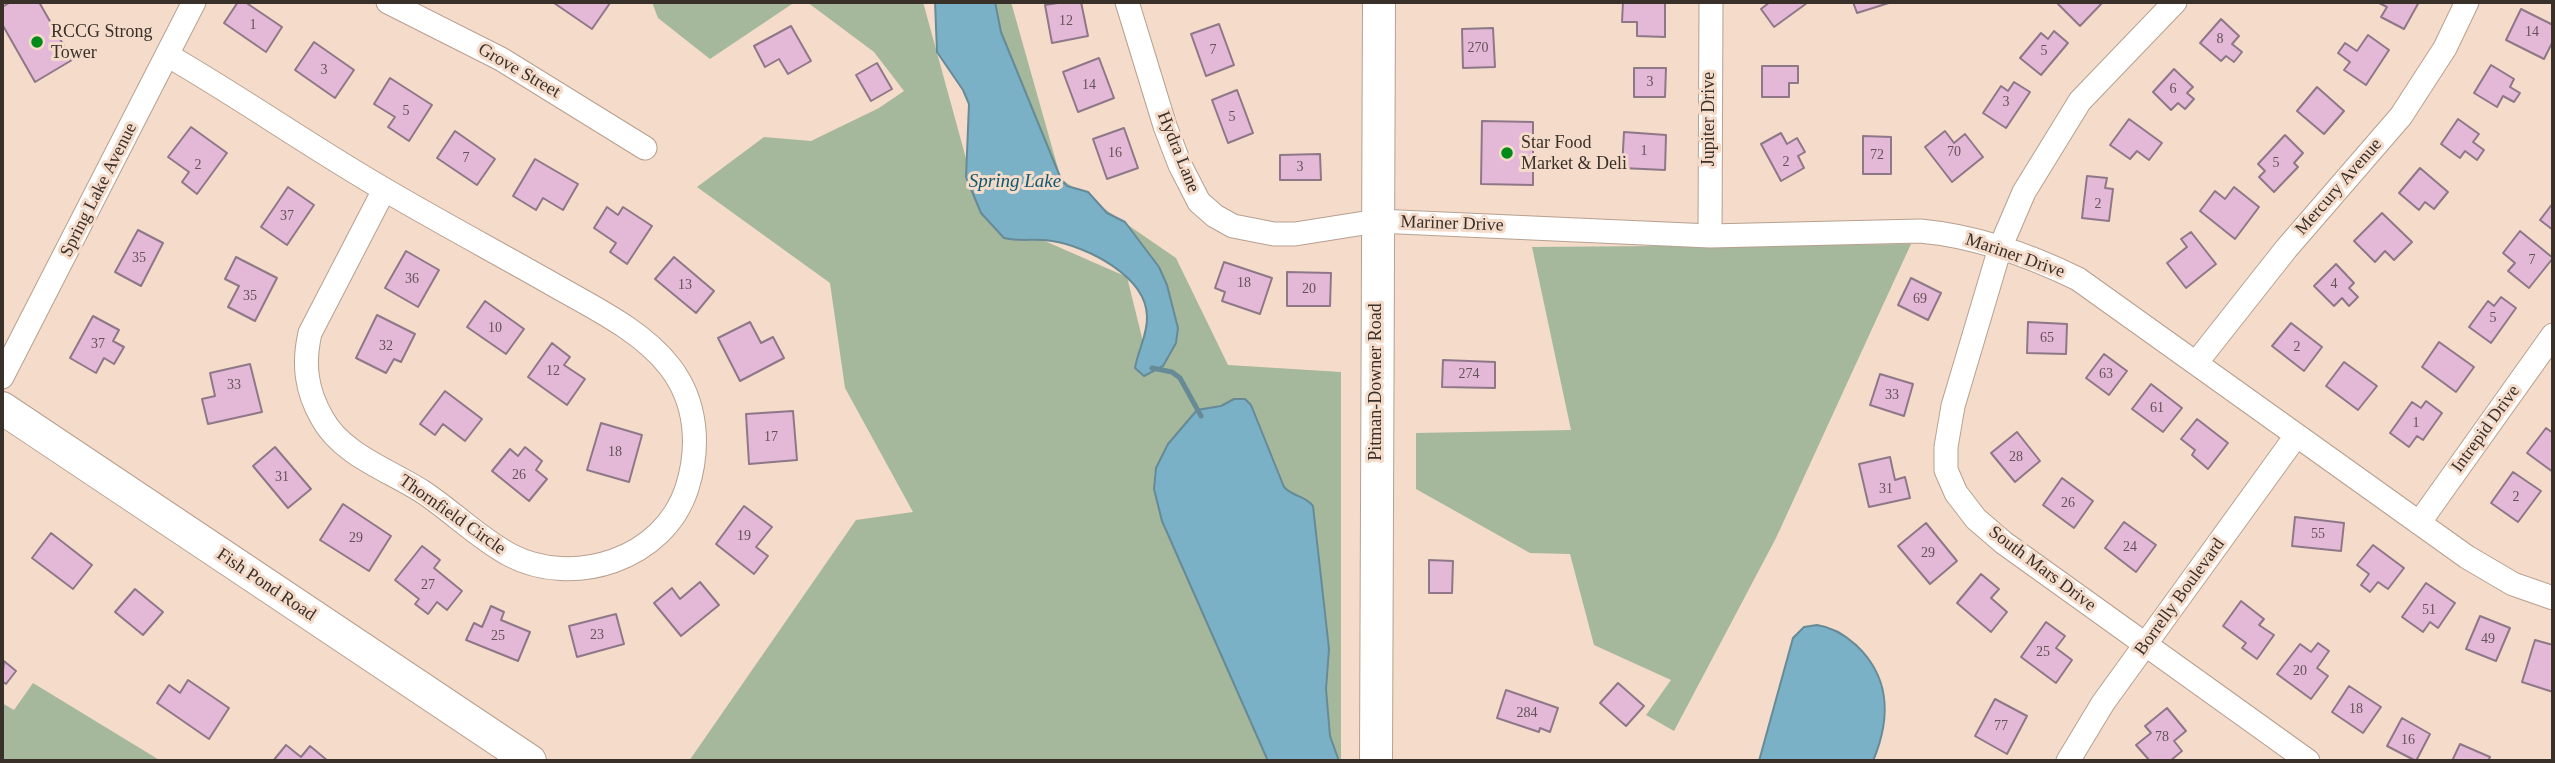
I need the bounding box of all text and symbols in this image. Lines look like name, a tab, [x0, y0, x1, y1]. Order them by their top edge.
house number: 12	[1059, 13, 1073, 29]
house number: 1	[250, 17, 256, 33]
place label: RCCG Strong Tower	[51, 21, 153, 64]
house number: 14	[2525, 24, 2539, 40]
house number: 8	[2216, 31, 2224, 47]
marker: RCCG Strong Tower	[29, 34, 45, 50]
street label: Grove Street	[474, 39, 564, 103]
house number: 270	[1468, 40, 1488, 56]
house number: 7	[1210, 42, 1216, 58]
house number: 5	[2040, 43, 2048, 59]
house number: 3	[320, 62, 328, 78]
street label: Jupiter Drive	[1698, 72, 1720, 166]
house number: 3	[1646, 74, 1654, 90]
house number: 14	[1082, 77, 1096, 93]
house number: 6	[2170, 81, 2176, 97]
house number: 3	[2002, 94, 2010, 110]
house number: 5	[402, 103, 410, 119]
street label: Hydra Lane	[1152, 108, 1204, 196]
house number: 5	[1228, 109, 1236, 125]
street label: Spring Lake Avenue	[56, 119, 142, 261]
place label: Star Food Market & Deli	[1521, 132, 1627, 174]
street label: Mercury Avenue	[2291, 134, 2387, 240]
house number: 1	[1640, 143, 1648, 159]
house number: 70	[1947, 144, 1961, 160]
house number: 16	[1108, 145, 1122, 161]
marker: Star Food Market & Deli	[1499, 145, 1515, 161]
house number: 72	[1870, 147, 1884, 163]
house number: 7	[462, 150, 470, 166]
house number: 2	[1782, 154, 1790, 170]
house number: 5	[2272, 155, 2280, 171]
house number: 2	[194, 157, 202, 173]
house number: 3	[1296, 159, 1304, 175]
water label: Spring Lake	[969, 171, 1061, 193]
house number: 2	[2094, 196, 2102, 212]
house number: 37	[280, 208, 294, 224]
street label: Mariner Drive	[1400, 211, 1504, 237]
street label: Mariner Drive	[1963, 229, 2067, 283]
house number: 35	[132, 250, 146, 266]
house number: 7	[2528, 252, 2536, 268]
house number: 36	[405, 271, 419, 287]
house number: 18	[1237, 275, 1251, 291]
house number: 4	[2330, 276, 2338, 292]
house number: 13	[678, 277, 692, 293]
house number: 20	[1302, 281, 1316, 297]
house number: 35	[243, 288, 257, 304]
house number: 69	[1913, 291, 1927, 307]
street label: Pitman-Downer Road	[1365, 303, 1387, 461]
house number: 5	[2490, 310, 2496, 326]
house number: 10	[488, 320, 502, 336]
house number: 65	[2040, 330, 2054, 346]
house number: 37	[91, 336, 105, 352]
house number: 32	[379, 338, 393, 354]
house number: 2	[2294, 339, 2300, 355]
house number: 12	[546, 363, 560, 379]
house number: 274	[1458, 366, 1480, 382]
house number: 63	[2099, 366, 2113, 382]
house number: 33	[227, 377, 241, 393]
street label: Intrepid Drive	[2447, 381, 2525, 477]
house number: 33	[1885, 387, 1899, 403]
house number: 61	[2150, 400, 2164, 416]
house number: 1	[2412, 415, 2420, 431]
house number: 17	[764, 429, 778, 445]
house number: 18	[608, 444, 622, 460]
house number: 28	[2009, 449, 2023, 465]
house number: 26	[512, 467, 526, 483]
house number: 31	[275, 469, 289, 485]
street label: Thornfield Circle	[394, 470, 510, 560]
house number: 31	[1879, 481, 1893, 497]
house number: 2	[2512, 489, 2520, 505]
house number: 26	[2061, 495, 2075, 511]
street label: South Mars Drive	[1984, 522, 2100, 616]
house number: 55	[2311, 526, 2325, 542]
house number: 19	[737, 528, 751, 544]
house number: 29	[349, 530, 363, 546]
street label: Borrelly Boulevard	[2130, 534, 2230, 660]
house number: 24	[2123, 539, 2137, 555]
street label: Fish Pond Road	[212, 544, 320, 626]
house number: 29	[1921, 545, 1935, 561]
house number: 27	[421, 577, 435, 593]
house number: 51	[2422, 602, 2436, 618]
house number: 23	[590, 627, 604, 643]
house number: 25	[491, 628, 505, 644]
house number: 49	[2481, 631, 2495, 647]
house number: 25	[2036, 644, 2050, 660]
house number: 20	[2293, 663, 2307, 679]
house number: 18	[2349, 701, 2363, 717]
house number: 284	[1516, 705, 1538, 721]
house number: 77	[1994, 718, 2008, 734]
house number: 78	[2155, 729, 2169, 745]
house number: 16	[2401, 732, 2415, 748]

